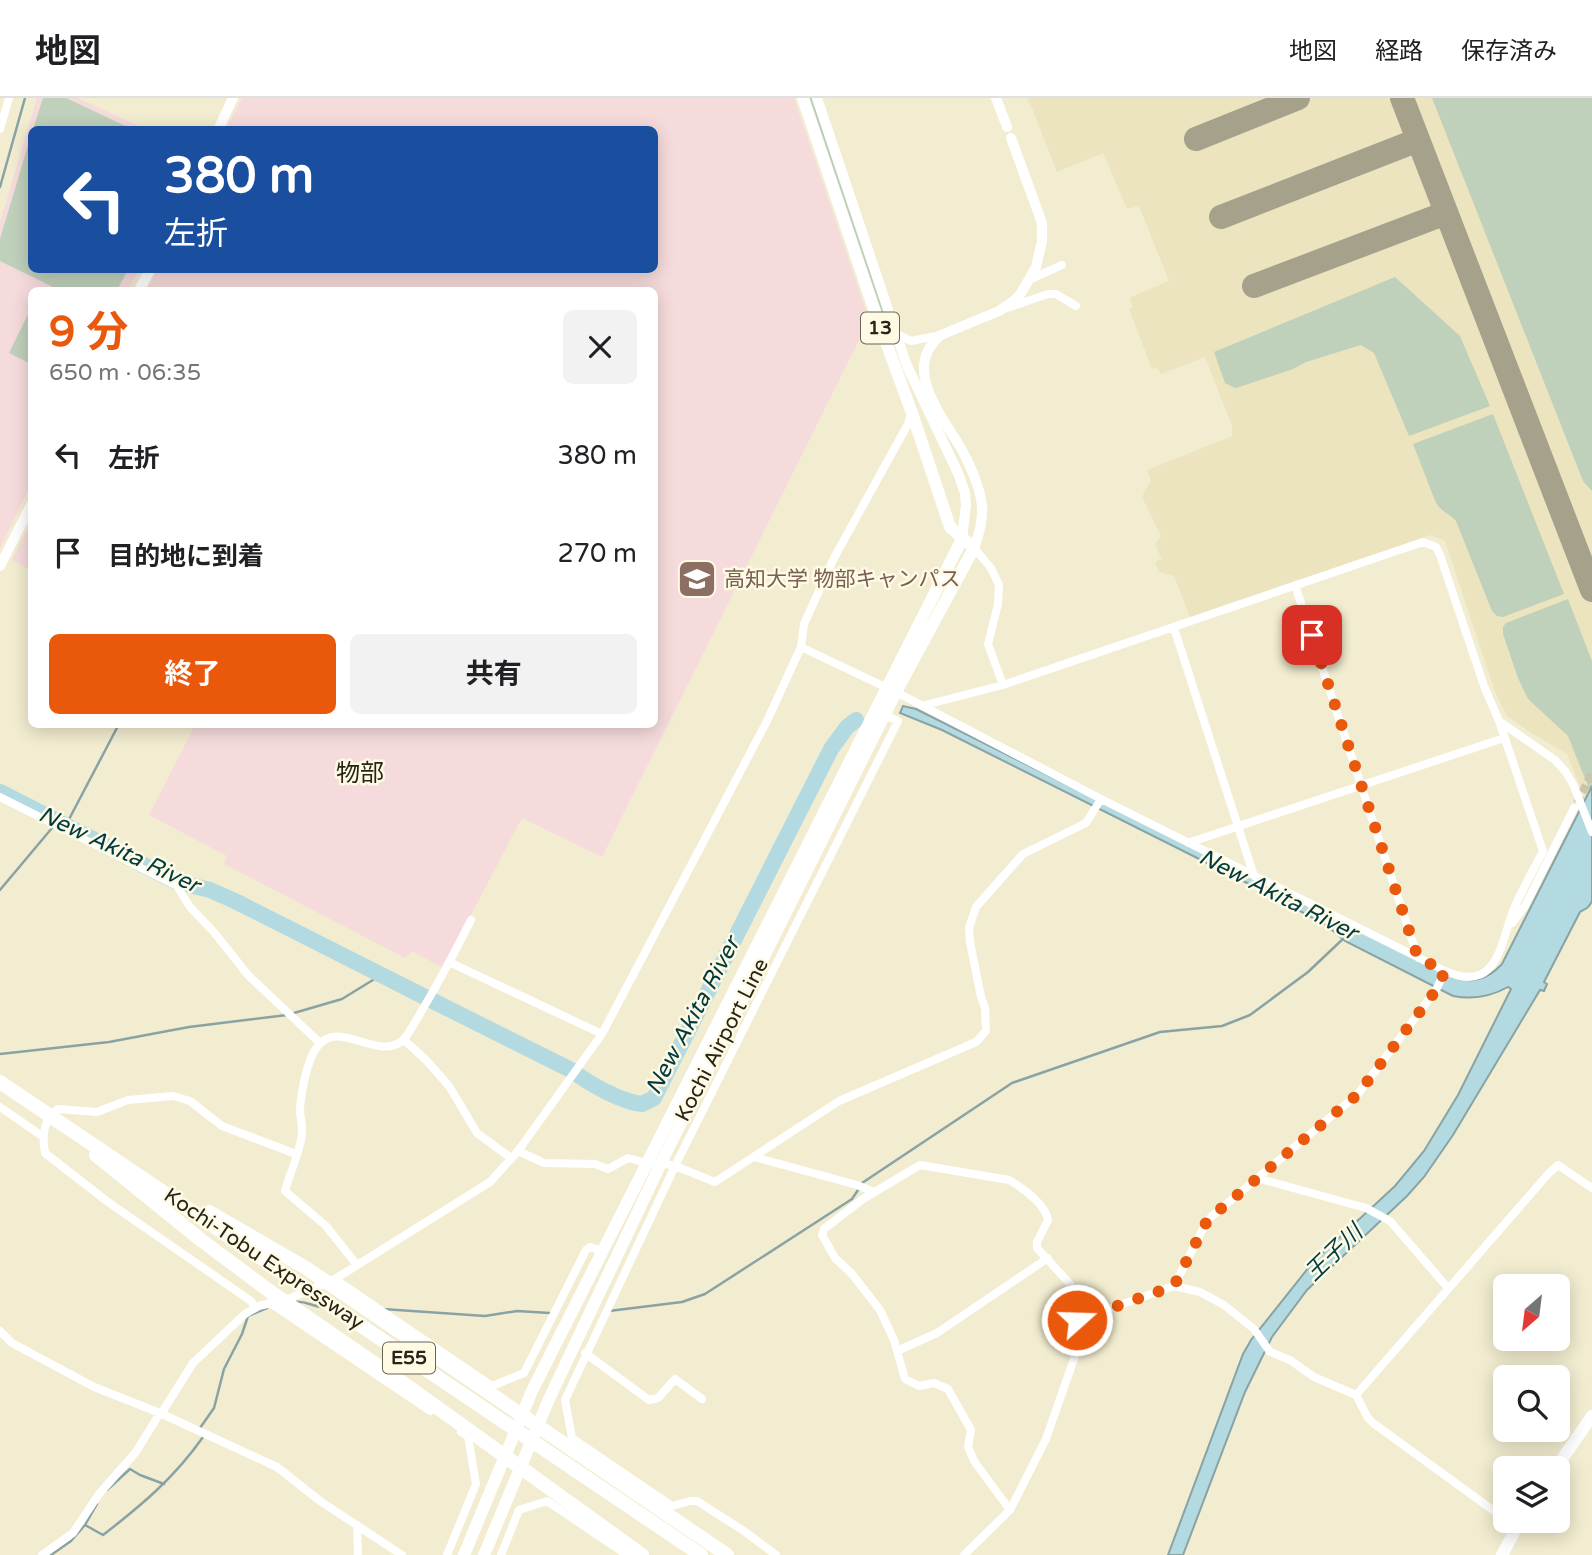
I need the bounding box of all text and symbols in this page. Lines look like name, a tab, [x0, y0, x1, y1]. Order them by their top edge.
text: 地図	[35, 32, 101, 71]
text: 地図	[1289, 37, 1337, 66]
text: 経路	[1375, 37, 1423, 66]
text: 保存済み	[1461, 37, 1557, 66]
text: 380 m	[164, 147, 314, 206]
icon: left	[49, 154, 140, 245]
text: 左折	[164, 215, 228, 253]
text: 9 分	[49, 307, 128, 358]
button: close	[563, 310, 637, 384]
road number: 13	[861, 312, 899, 344]
text: 650 m · 06:35	[49, 359, 201, 387]
icon: left	[49, 436, 87, 474]
text: 380 m	[557, 440, 637, 471]
text: 左折	[108, 443, 160, 474]
icon: arrive	[49, 534, 87, 572]
text: 270 m	[557, 538, 637, 569]
text: 目的地に到着	[108, 541, 264, 572]
school or university icon: 高知大学 物部キャンパス	[676, 558, 718, 600]
place label: 高知大学 物部キャンパス	[724, 567, 960, 592]
pin	[1282, 605, 1342, 665]
icon: arrive	[1293, 616, 1331, 654]
button: 終了	[49, 634, 336, 714]
button: 共有	[350, 634, 637, 714]
district label: 物部	[336, 759, 384, 788]
water label: New Akita River	[34, 801, 207, 901]
water label: New Akita River	[1194, 843, 1365, 948]
water label: New Akita River	[640, 930, 748, 1099]
street label: Kochi Airport Line	[670, 954, 774, 1126]
street label: Kochi-Tobu Expressway	[159, 1183, 369, 1335]
water label: 王子川	[1299, 1217, 1371, 1287]
north arrow	[1493, 1274, 1570, 1351]
map controls	[1493, 1274, 1570, 1533]
position arrow	[1040, 1283, 1114, 1357]
road number: E55	[383, 1342, 435, 1374]
button: search	[1493, 1365, 1570, 1442]
button: layers	[1493, 1456, 1570, 1533]

